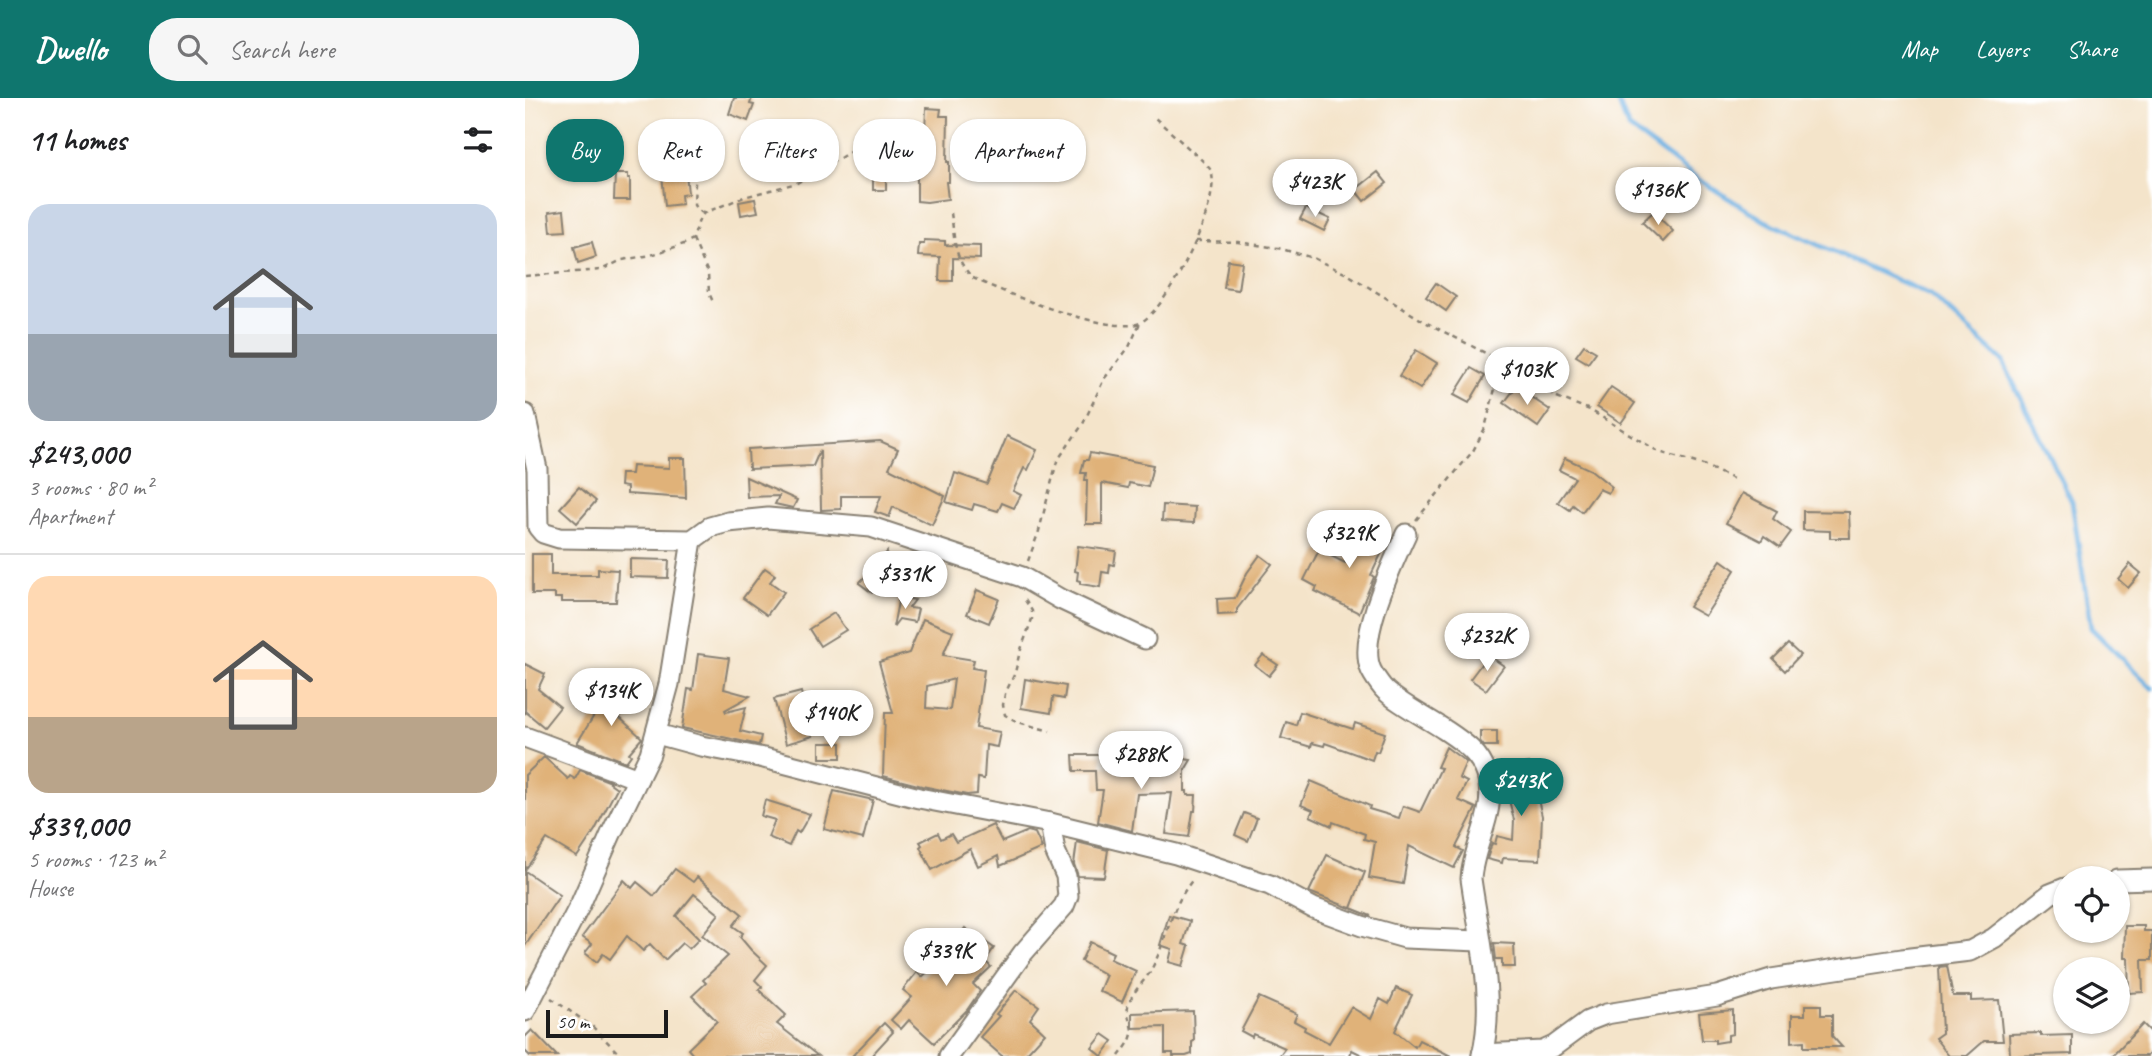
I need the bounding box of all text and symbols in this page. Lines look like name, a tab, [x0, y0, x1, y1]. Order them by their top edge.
search box	[149, 18, 639, 81]
text: Dwello	[35, 28, 107, 70]
icon: search	[173, 30, 211, 68]
text: Search here	[229, 33, 335, 66]
text: Map	[1901, 34, 1938, 64]
text: Layers	[1976, 34, 2029, 64]
text: Share	[2067, 34, 2117, 64]
chip: Buy	[546, 119, 624, 182]
chip: Rent	[638, 119, 725, 182]
chip: Filters	[739, 119, 839, 182]
chip: New	[853, 119, 936, 182]
chip: Apartment	[950, 119, 1086, 182]
text: 11 homes	[28, 121, 126, 159]
icon: filters	[459, 121, 497, 159]
pin: $423K	[1266, 159, 1364, 219]
text: $423K	[1288, 167, 1342, 196]
pin: $136K	[1609, 167, 1707, 227]
text: $136K	[1631, 175, 1685, 204]
icon: home	[200, 250, 326, 376]
pin: $103K	[1478, 348, 1576, 407]
text: $103K	[1500, 355, 1554, 384]
text: $243,000	[28, 435, 128, 473]
text: 3 rooms · 80 m²	[28, 473, 152, 502]
text: Apartment	[28, 502, 113, 531]
pin: $329K	[1300, 510, 1398, 570]
text: $329K	[1323, 518, 1375, 547]
pin: $331K	[856, 552, 954, 611]
text: $331K	[878, 559, 932, 588]
pin: $232K	[1438, 614, 1536, 673]
text: $232K	[1460, 621, 1514, 650]
icon: home	[200, 622, 326, 748]
pin: $134K	[562, 668, 660, 728]
text: $134K	[584, 676, 638, 705]
pin: $140K	[782, 690, 880, 750]
text: $140K	[804, 698, 858, 727]
pin: $288K	[1092, 732, 1190, 791]
text: $288K	[1114, 739, 1168, 768]
pin: $243K	[1472, 758, 1570, 818]
text: $243K	[1494, 766, 1548, 795]
text: $339,000	[28, 807, 128, 845]
text: 5 rooms · 123 m²	[28, 845, 163, 874]
map controls	[2053, 866, 2130, 1034]
button: locate	[2053, 866, 2130, 943]
text: House	[28, 874, 73, 903]
pin: $339K	[897, 928, 995, 988]
text: $339K	[920, 936, 972, 965]
button: layers	[2053, 957, 2130, 1034]
scale bar	[546, 1007, 669, 1039]
text: 50 m	[557, 1010, 589, 1034]

